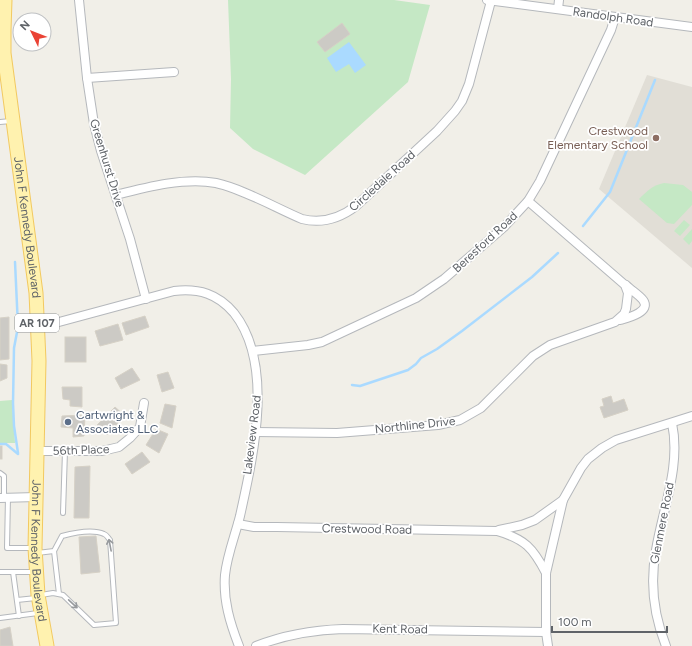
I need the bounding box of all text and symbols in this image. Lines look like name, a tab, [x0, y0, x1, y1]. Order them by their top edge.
street label: Randolph Road	[572, 4, 654, 30]
north arrow	[12, 12, 52, 52]
text: N	[17, 18, 33, 33]
street label: Greenhurst Drive	[87, 117, 127, 209]
place label: Crestwood Elementary School	[547, 124, 648, 152]
marker: Crestwood Elementary School	[651, 133, 661, 143]
street label: Circledale Road	[346, 148, 418, 214]
street label: John F Kennedy Boulevard	[11, 156, 43, 298]
street label: Beresford Road	[450, 209, 520, 275]
road number: AR 107	[15, 314, 59, 332]
street label: Lakeview Road	[240, 395, 264, 475]
place label: Cartwright & Associates LLC	[76, 408, 159, 436]
street label: Northline Drive	[374, 414, 456, 436]
marker: Cartwright & Associates LLC	[63, 417, 73, 427]
street label: 56th Place	[52, 442, 110, 458]
street label: John F Kennedy Boulevard	[28, 479, 50, 623]
street label: Glenmere Road	[647, 481, 677, 565]
street label: Crestwood Road	[322, 521, 412, 537]
one-way arrow	[106, 538, 114, 551]
one-way arrow	[68, 600, 78, 609]
scale bar	[552, 608, 667, 634]
text: 100 m	[558, 615, 592, 629]
street label: Kent Road	[372, 622, 428, 636]

